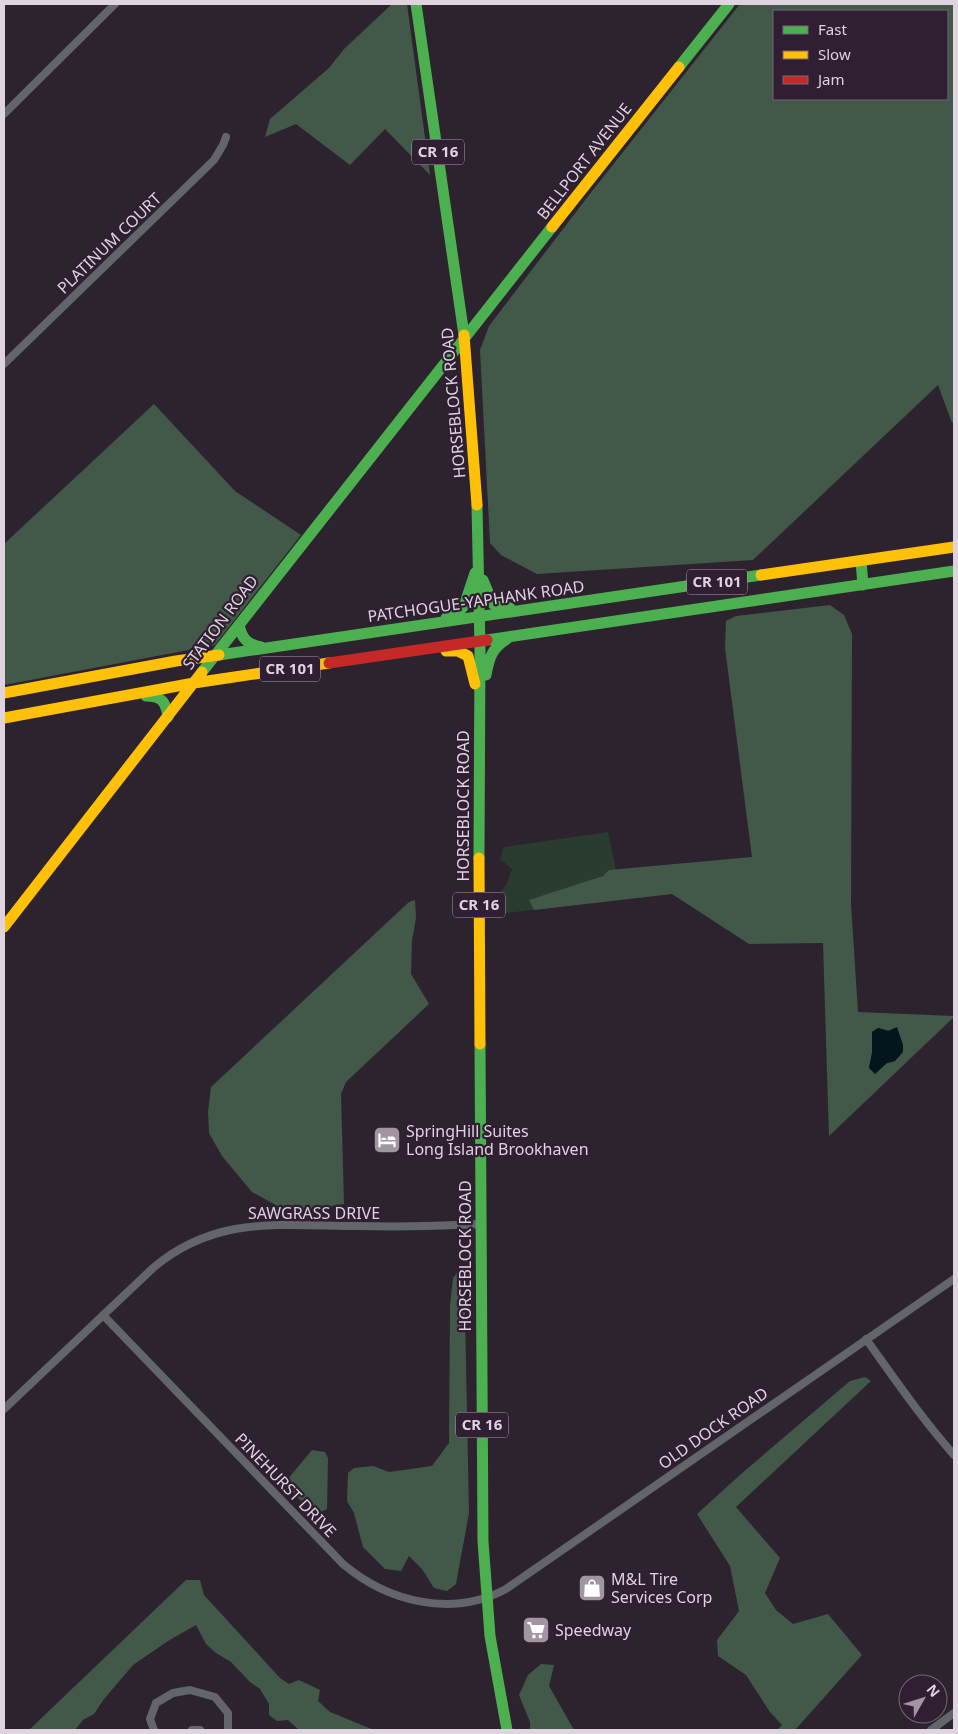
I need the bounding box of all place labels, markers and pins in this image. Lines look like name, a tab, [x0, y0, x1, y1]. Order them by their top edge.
place label: SpringHill Suites Long Island Brookhaven	[406, 1120, 589, 1160]
hotel icon: SpringHill Suites Long Island Brookhaven	[372, 1125, 402, 1155]
place label: M&L Tire Services Corp	[611, 1568, 712, 1608]
shop icon: M&L Tire Services Corp	[577, 1573, 607, 1603]
supermarket icon: Speedway	[521, 1615, 551, 1645]
place label: Speedway	[555, 1619, 632, 1641]

